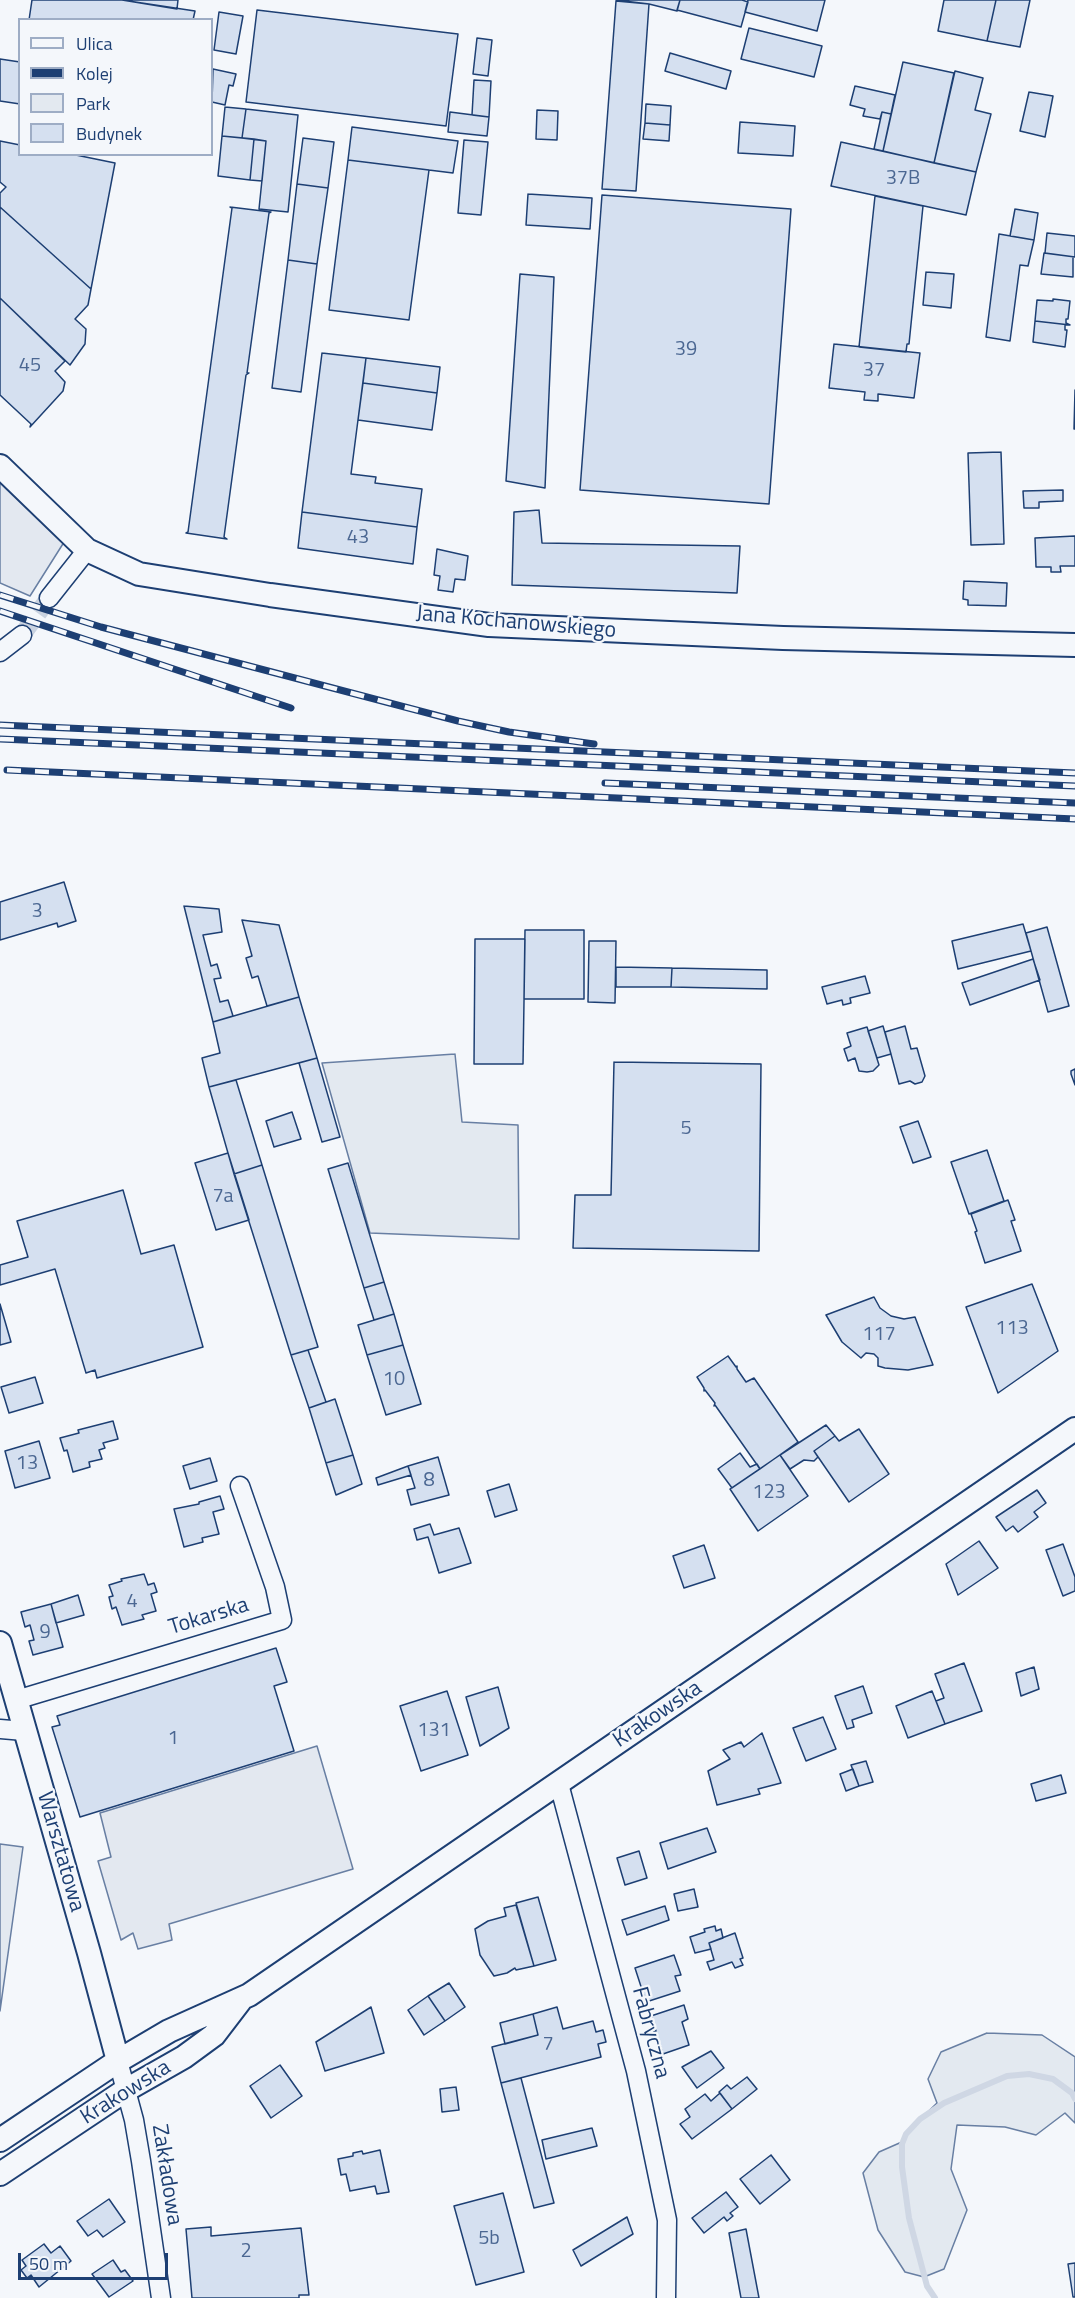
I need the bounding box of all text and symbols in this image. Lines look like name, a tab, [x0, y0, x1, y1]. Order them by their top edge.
legend	[18, 18, 213, 156]
text: Ulica	[76, 30, 113, 57]
text: Kolej	[76, 60, 113, 87]
text: Park	[76, 90, 110, 117]
text: Budynek	[76, 120, 142, 147]
house number: 37B	[886, 167, 920, 191]
house number: 39	[675, 338, 697, 362]
house number: 45	[19, 354, 41, 378]
house number: 37	[863, 359, 885, 383]
house number: 43	[347, 526, 369, 550]
street label: Jana Kochanowskiego	[415, 601, 617, 645]
house number: 3	[31, 900, 43, 924]
house number: 5	[680, 1117, 692, 1141]
house number: 7a	[212, 1185, 234, 1209]
house number: 113	[995, 1317, 1029, 1341]
house number: 117	[862, 1323, 896, 1347]
house number: 10	[383, 1368, 405, 1392]
house number: 13	[16, 1452, 38, 1476]
house number: 8	[423, 1469, 435, 1493]
house number: 123	[752, 1481, 786, 1505]
house number: 4	[126, 1590, 138, 1614]
street label: Tokarska	[166, 1592, 252, 1642]
house number: 9	[39, 1621, 51, 1645]
street label: Krakowska	[609, 1676, 707, 1754]
house number: 131	[417, 1719, 451, 1743]
house number: 1	[167, 1727, 179, 1751]
street label: Warsztatowa	[30, 1789, 90, 1915]
street label: Fabryczna	[625, 1984, 675, 2082]
house number: 7	[542, 2033, 554, 2057]
street label: Krakowska	[76, 2055, 176, 2131]
street label: Zakładowa	[145, 2123, 187, 2227]
house number: 5b	[478, 2227, 500, 2251]
house number: 2	[240, 2240, 252, 2264]
scale bar	[21, 2241, 171, 2279]
text: 50 m	[29, 2250, 68, 2277]

